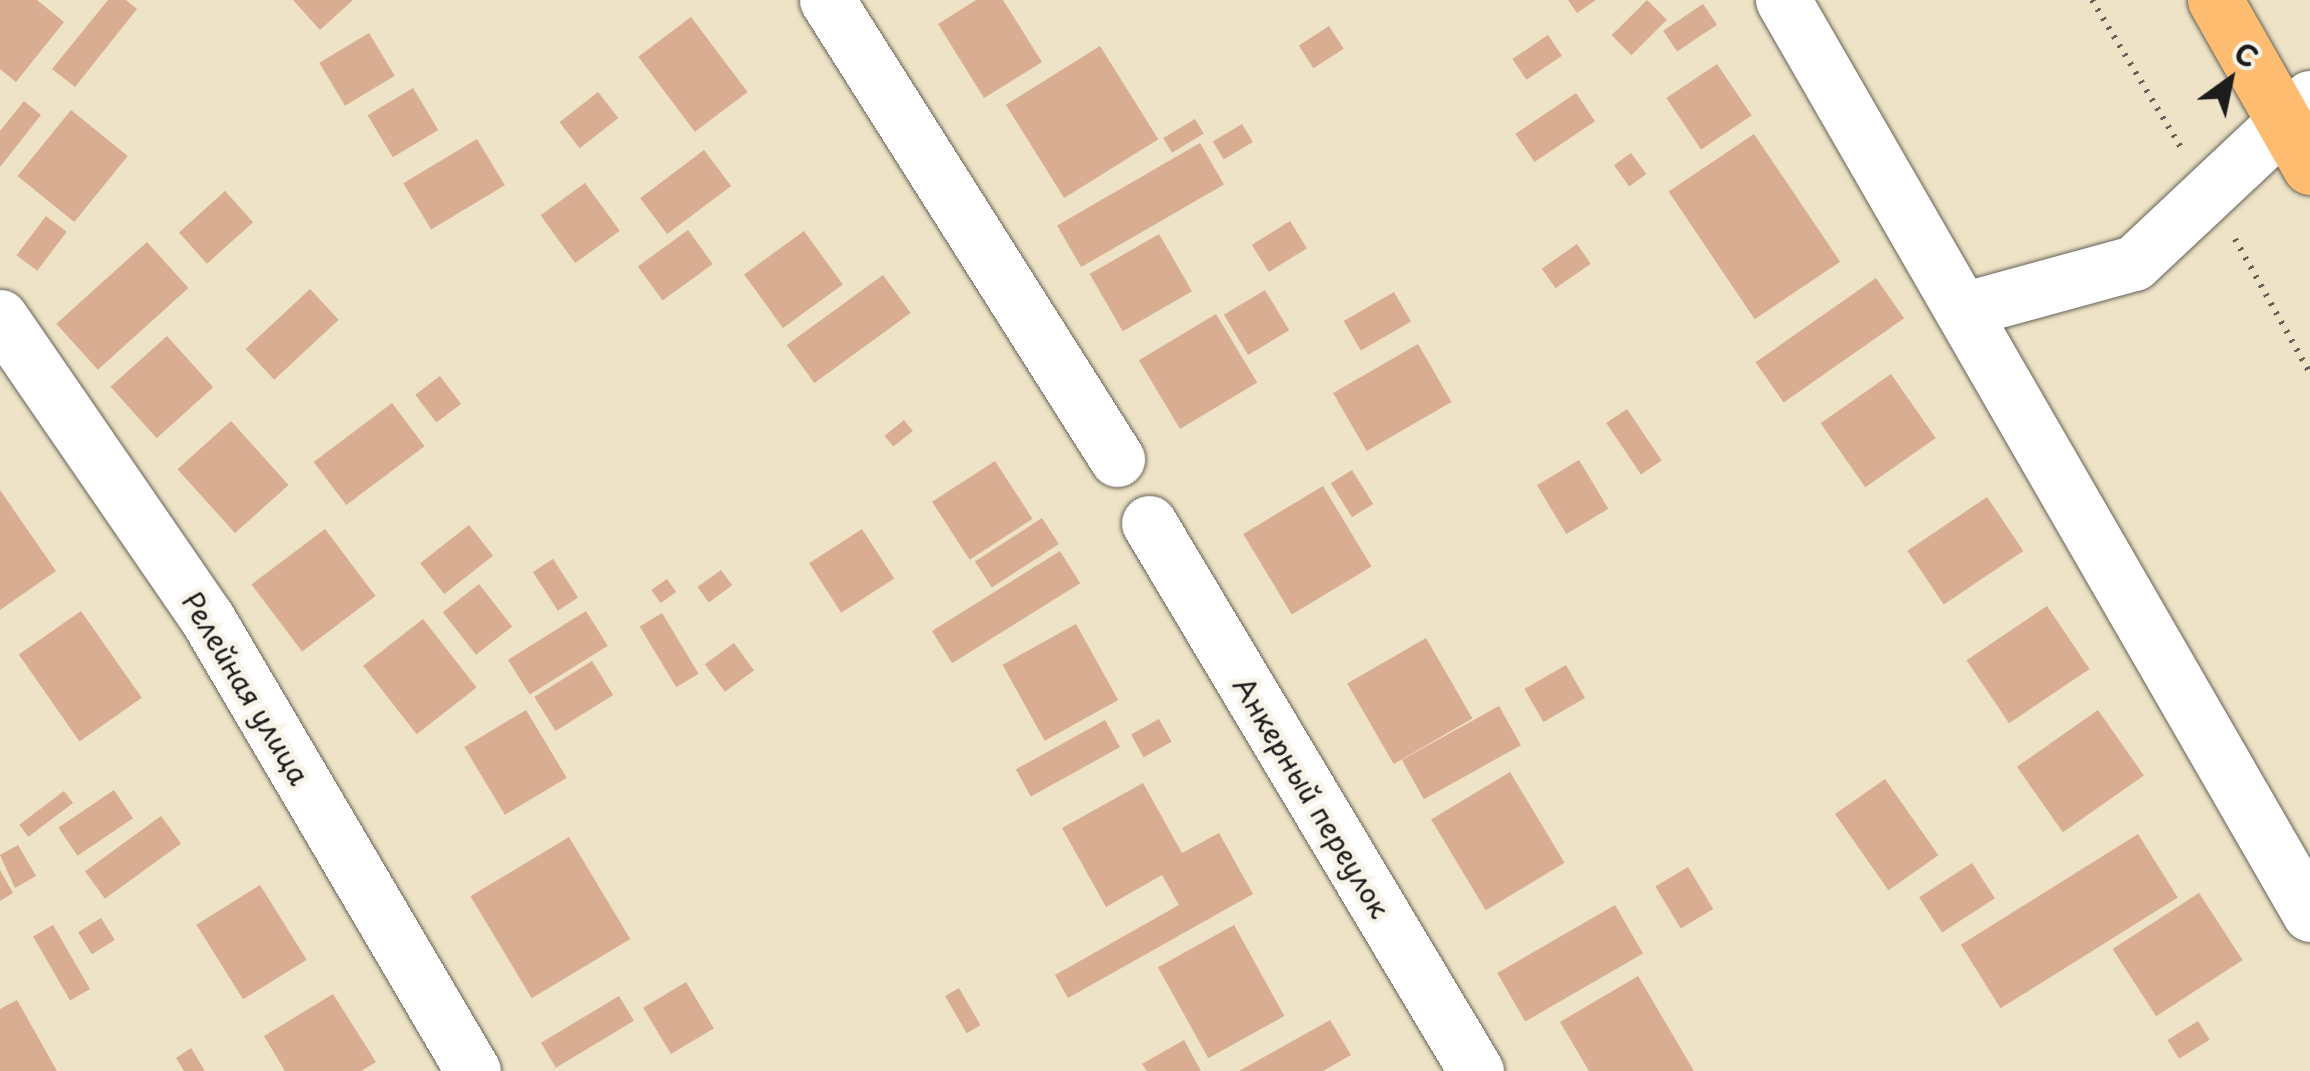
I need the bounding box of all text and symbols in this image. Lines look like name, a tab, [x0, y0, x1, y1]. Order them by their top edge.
north arrow	[2180, 30, 2280, 130]
text: С	[2226, 31, 2267, 78]
street label: Релейная улица	[175, 585, 317, 791]
street label: Анкерный переулок	[1226, 670, 1398, 924]

